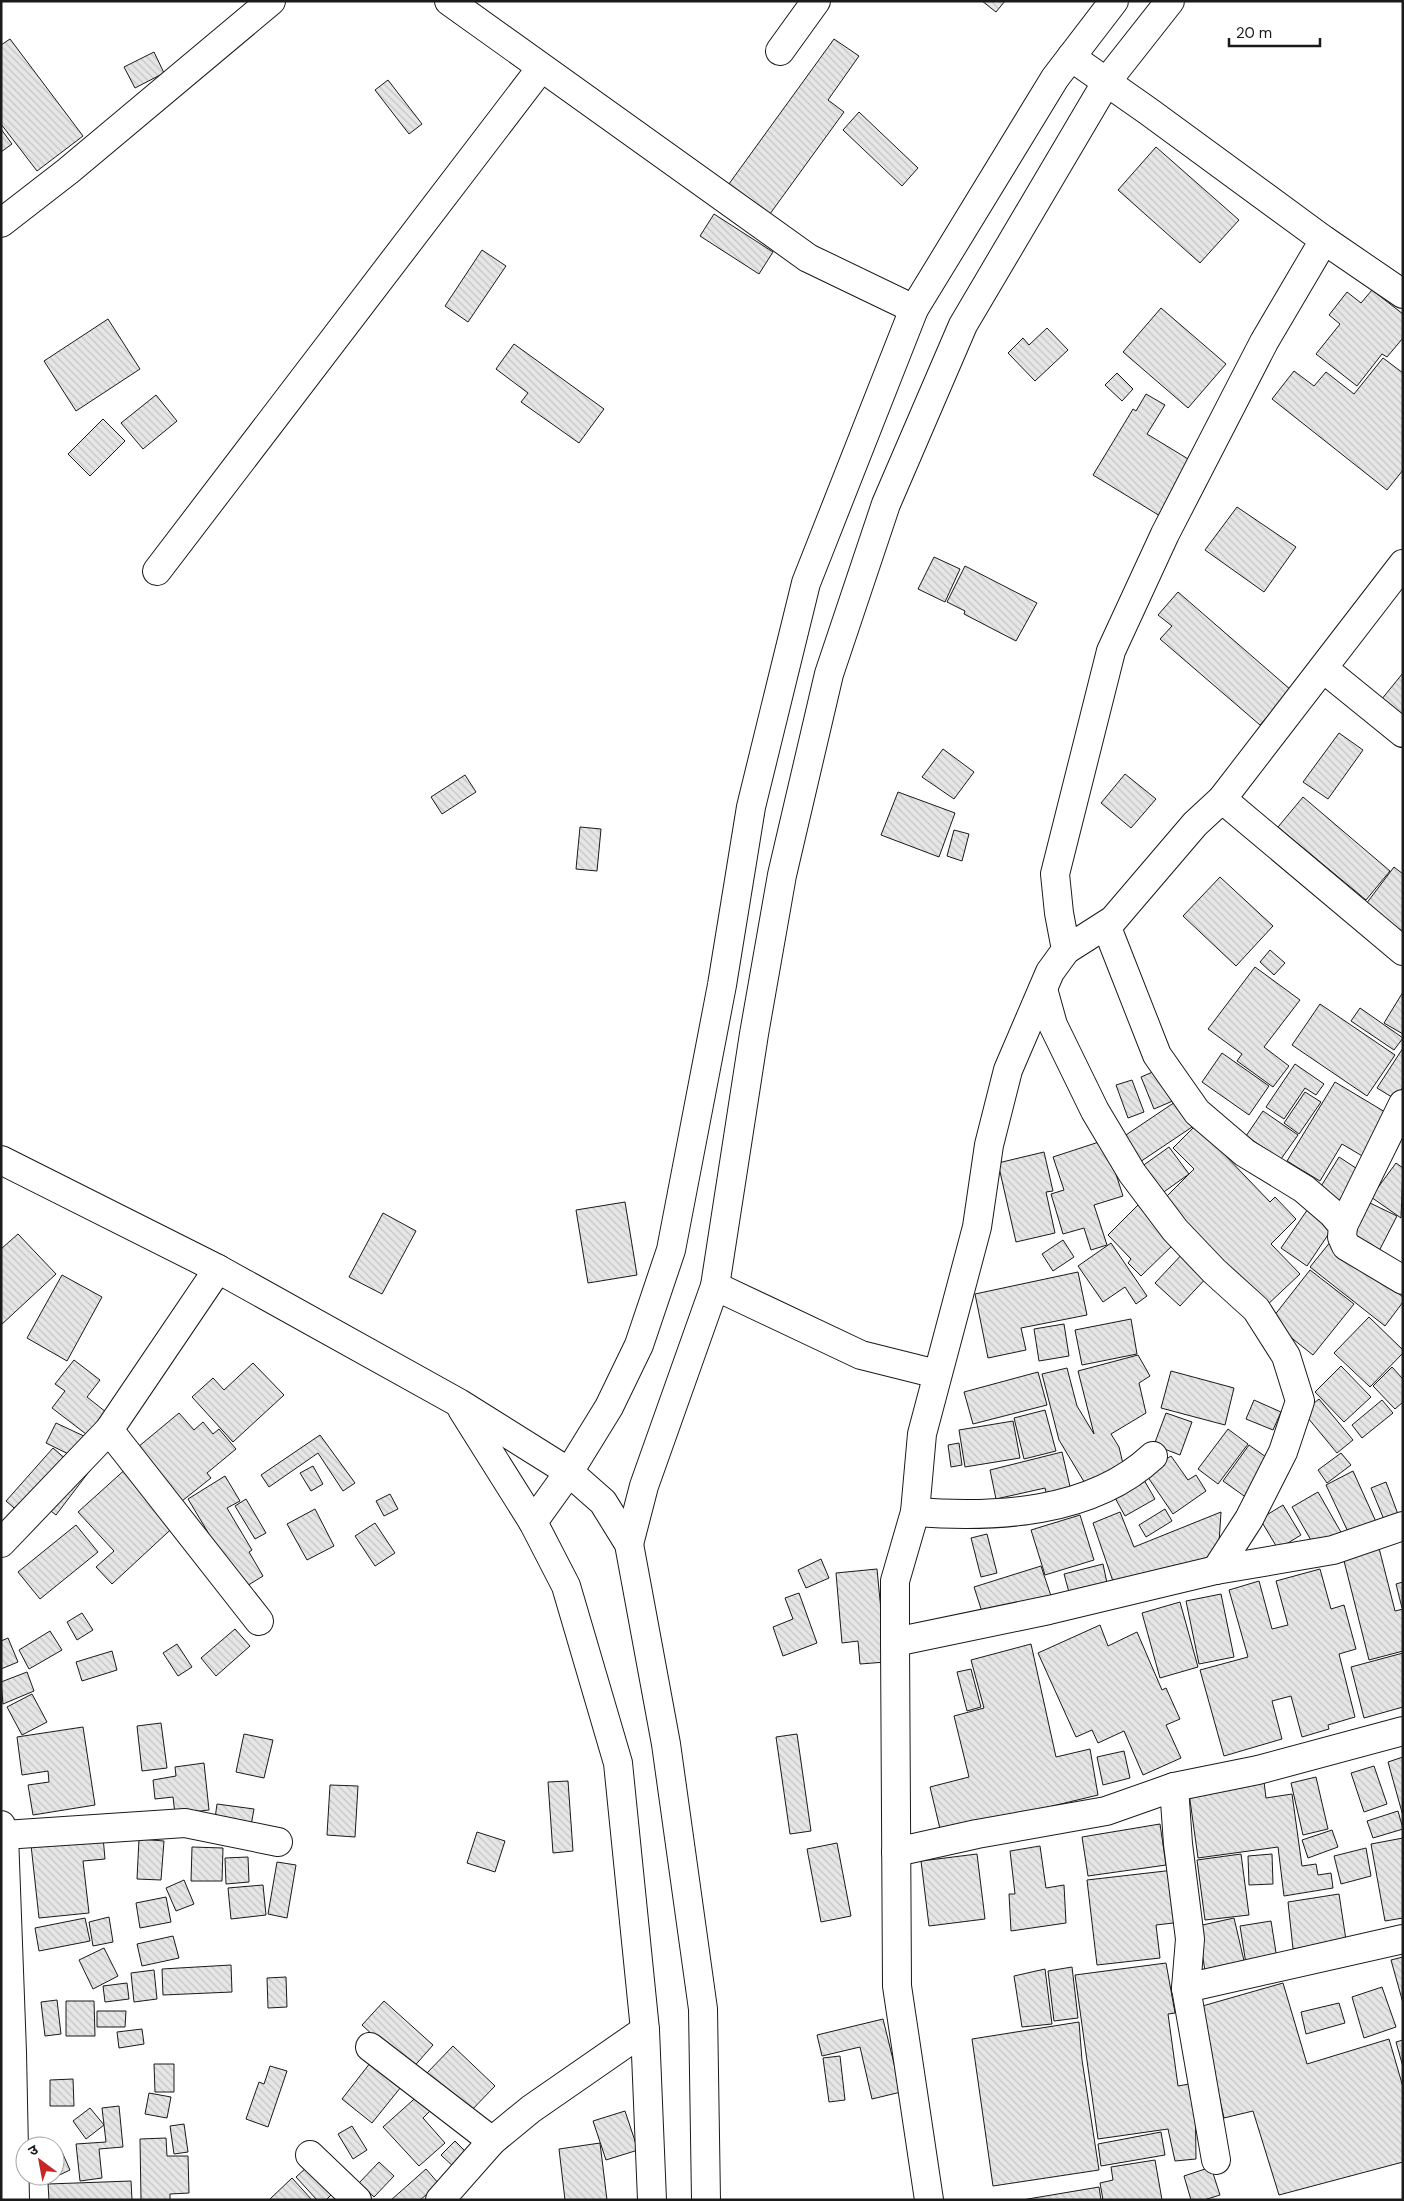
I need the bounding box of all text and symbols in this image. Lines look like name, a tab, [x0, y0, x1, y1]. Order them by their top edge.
scale bar	[1229, 15, 1320, 47]
text: 20 m	[1236, 23, 1272, 43]
north arrow	[15, 2136, 65, 2186]
text: उ	[25, 2140, 42, 2160]

